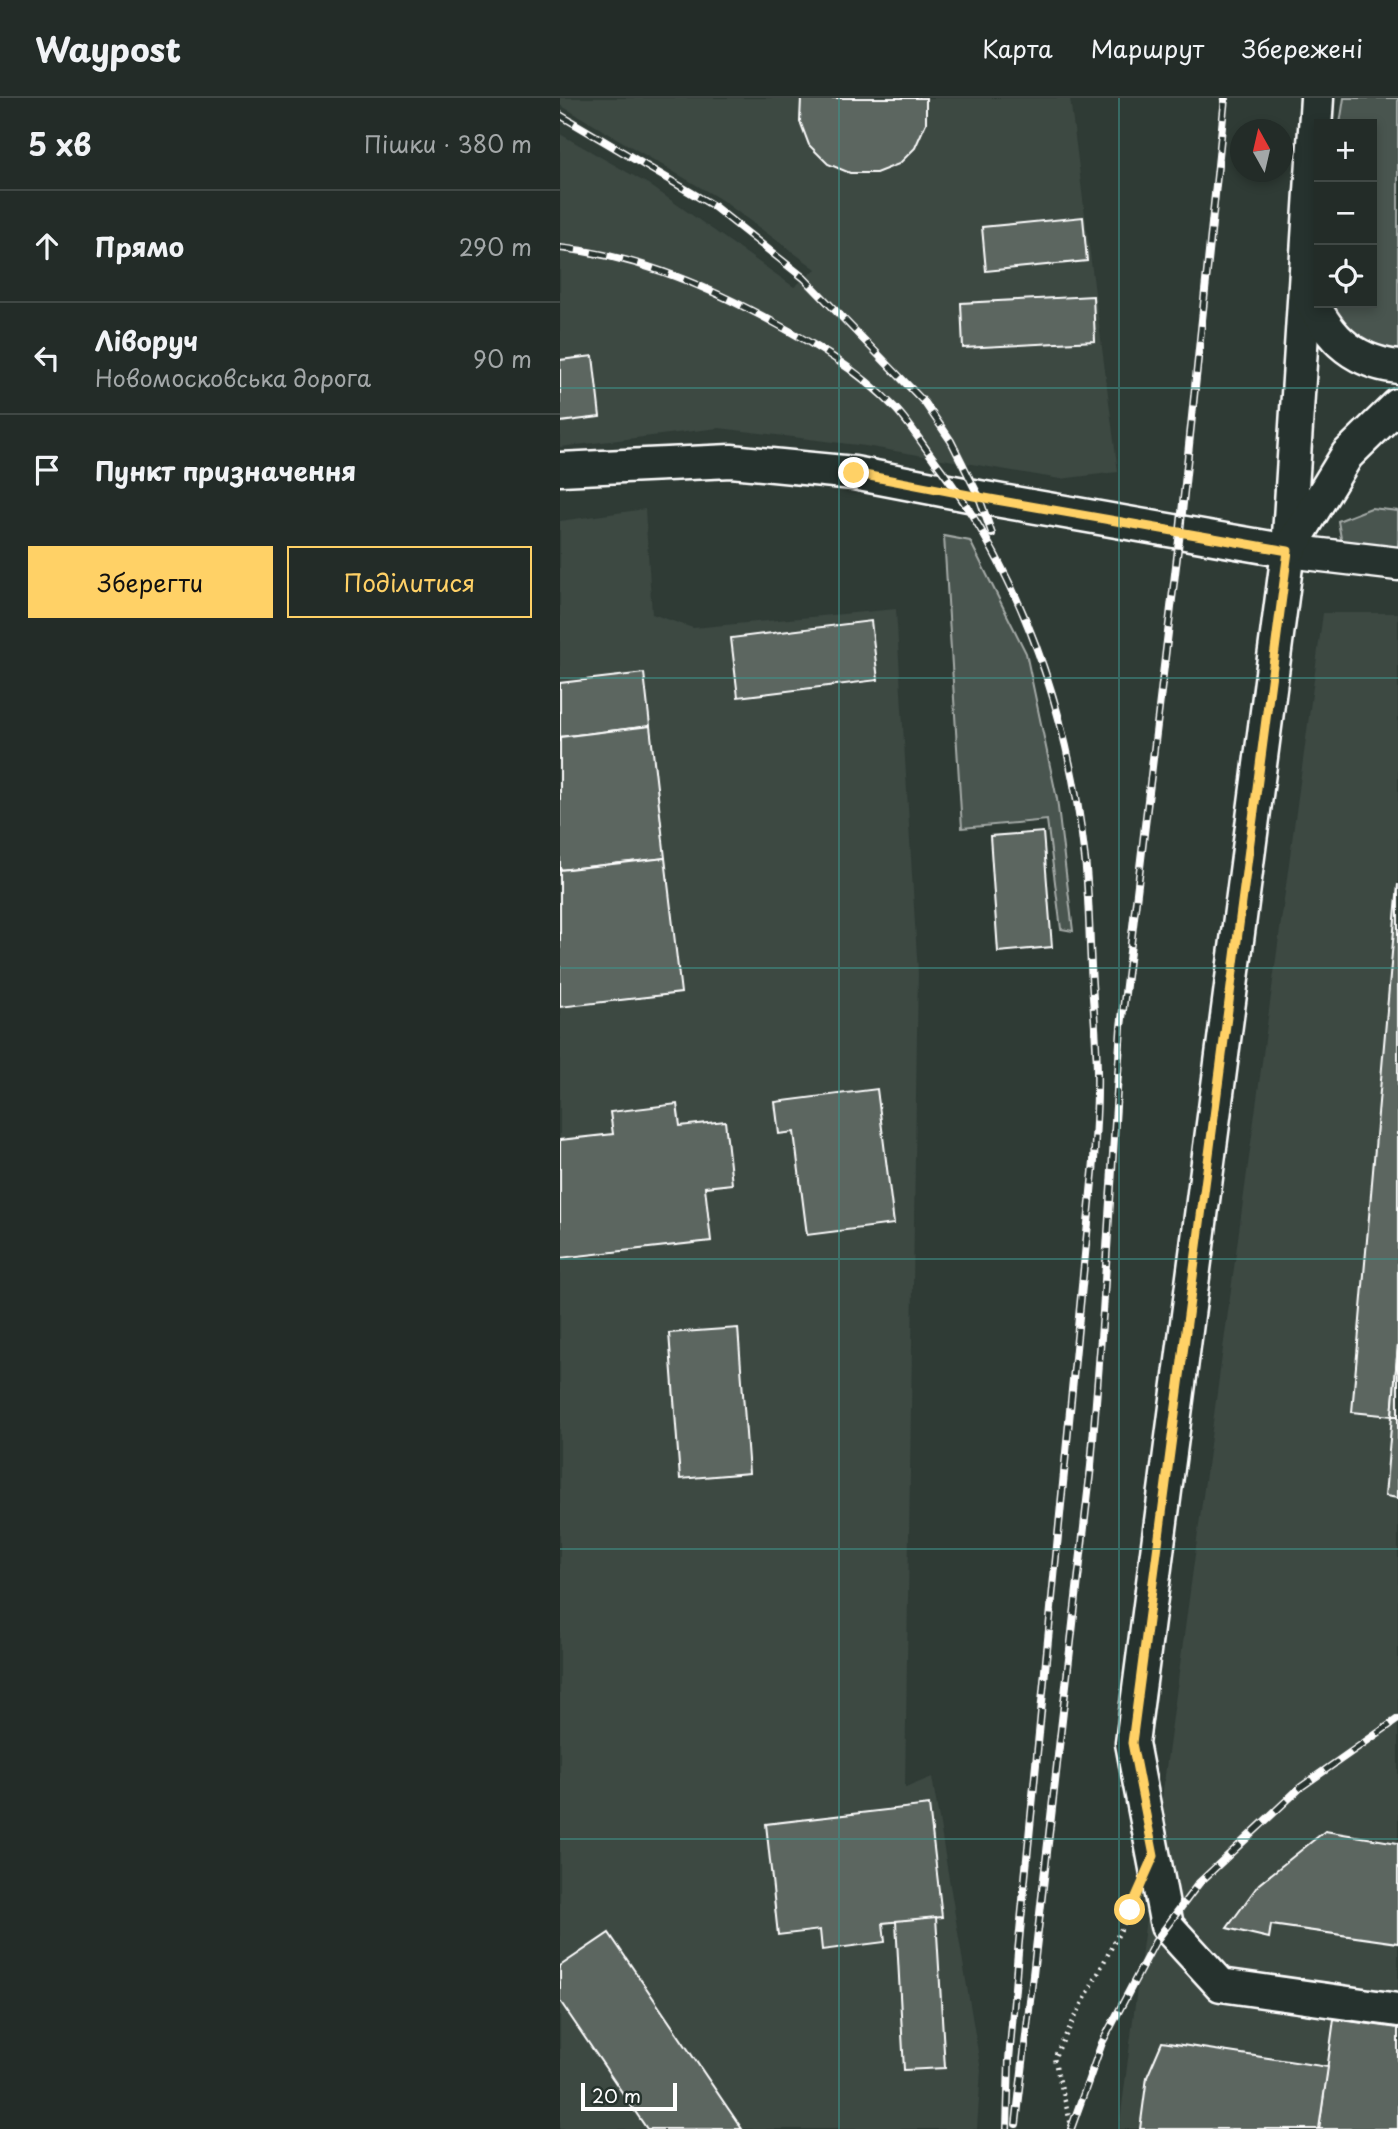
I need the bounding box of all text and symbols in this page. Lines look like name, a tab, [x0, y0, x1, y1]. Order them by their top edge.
text: Waypost	[35, 23, 181, 73]
text: Карта	[982, 30, 1053, 66]
text: Маршрут	[1091, 30, 1204, 66]
text: Збережені	[1242, 30, 1363, 66]
north arrow	[1230, 119, 1293, 182]
map controls	[1314, 119, 1377, 308]
button: +	[1314, 119, 1377, 182]
text: 5 хв	[28, 121, 91, 166]
text: Пішки · 380 m	[364, 126, 532, 161]
button: −	[1314, 182, 1377, 245]
icon: ahead	[28, 227, 66, 265]
text: Прямо	[95, 227, 184, 266]
text: 290 m	[459, 229, 532, 264]
button: locate	[1314, 245, 1377, 308]
text: Ліворуч	[95, 321, 198, 360]
icon: left	[28, 339, 66, 377]
text: 90 m	[473, 341, 532, 376]
text: Новомосковська дорога	[95, 360, 371, 395]
icon: arrive	[28, 451, 66, 489]
text: Пункт призначення	[95, 451, 356, 490]
route end	[838, 457, 869, 488]
button: Зберегти	[28, 546, 273, 618]
button: Поділитися	[287, 546, 532, 618]
route start	[1114, 1894, 1145, 1925]
scale bar	[581, 2080, 677, 2112]
text: 20 m	[592, 2081, 641, 2109]

